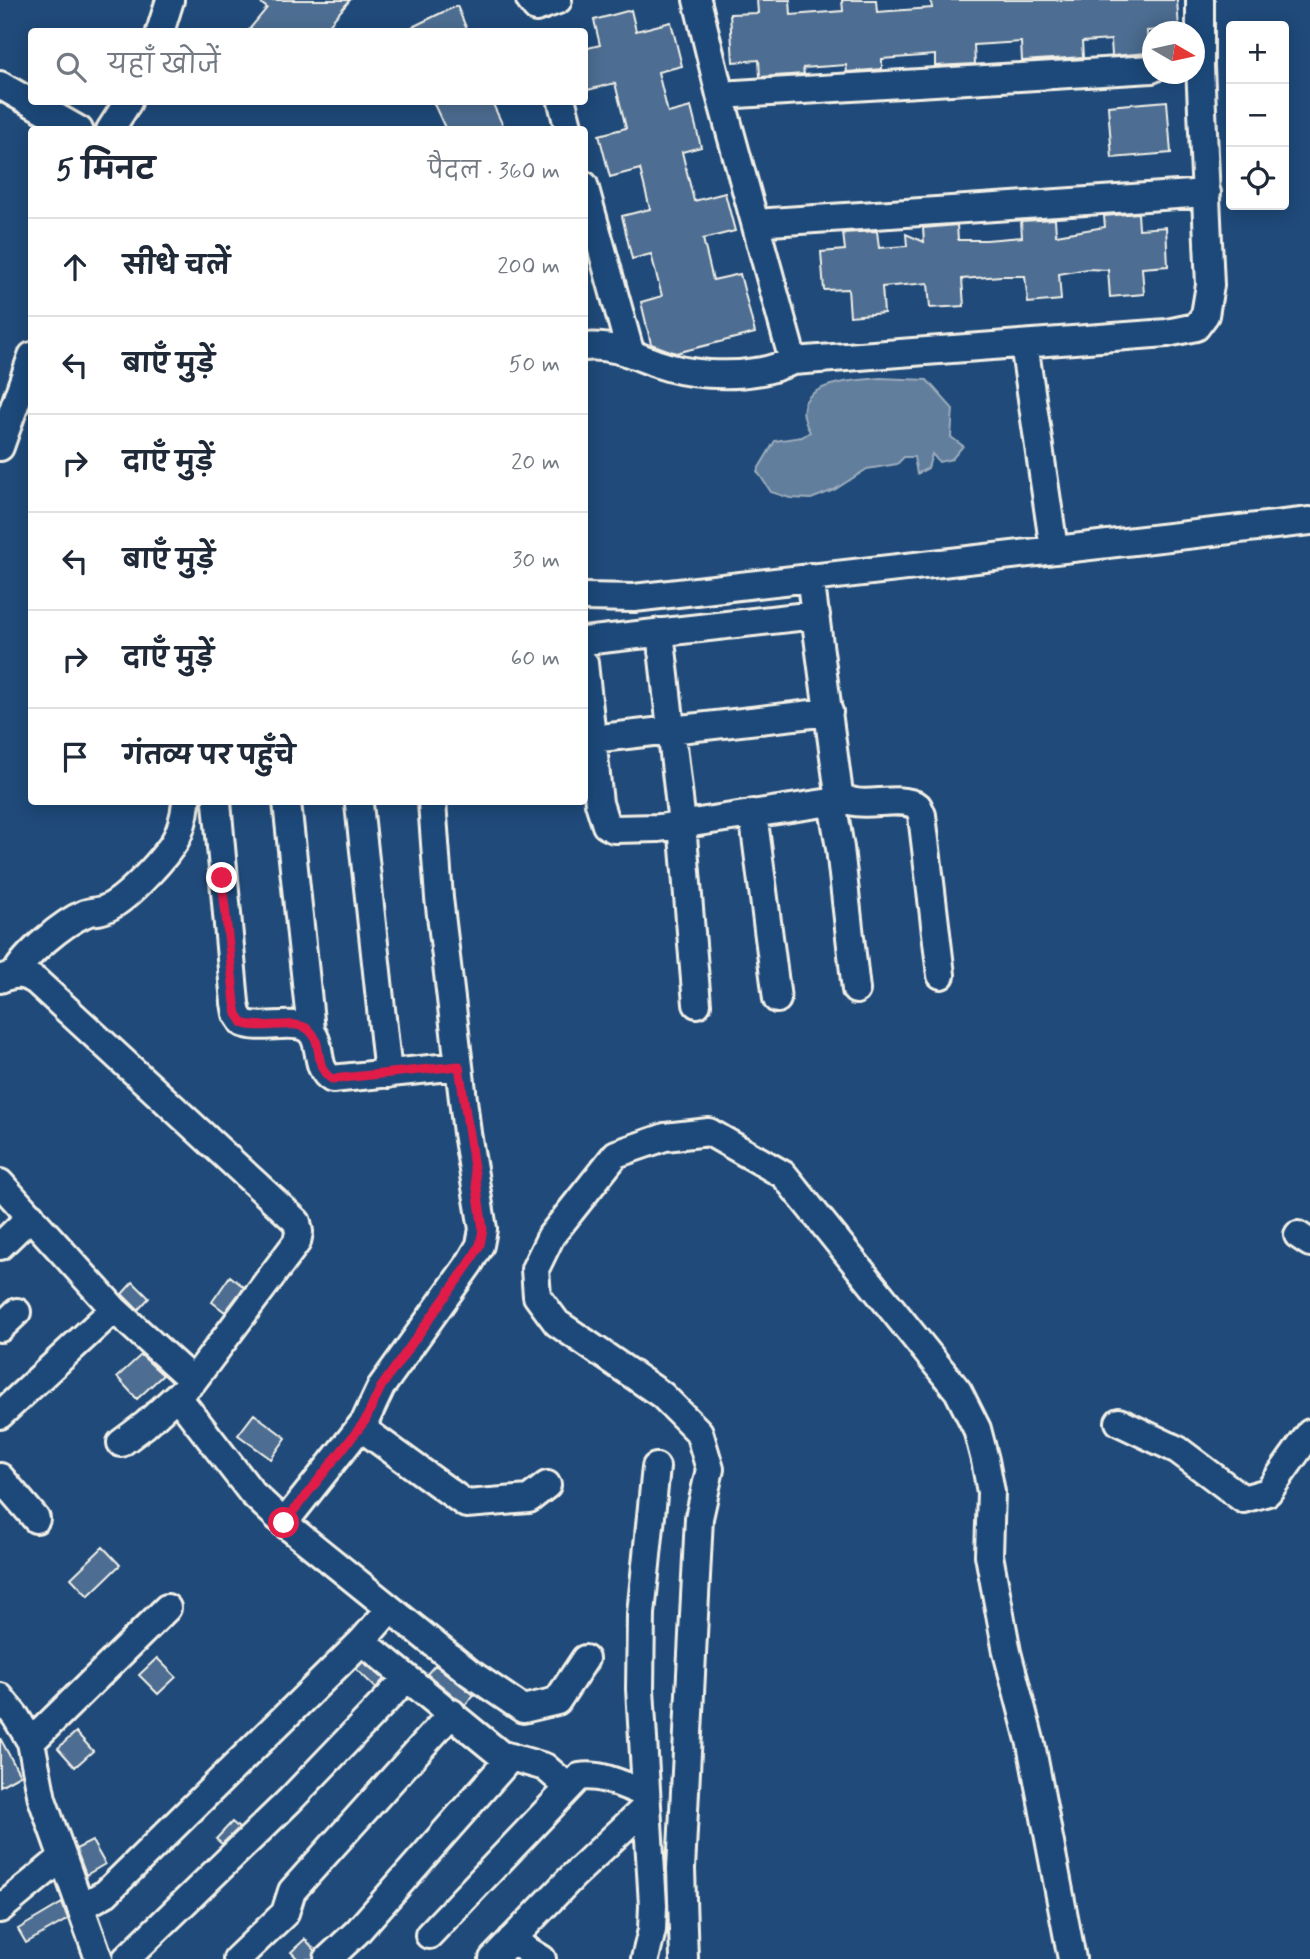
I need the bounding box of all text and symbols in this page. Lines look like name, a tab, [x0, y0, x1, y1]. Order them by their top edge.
north arrow	[1142, 21, 1205, 84]
map controls	[1226, 21, 1289, 210]
button: +	[1226, 21, 1289, 84]
search box	[28, 28, 588, 105]
icon: search	[52, 48, 90, 86]
text: यहाँ खोजें	[108, 49, 220, 83]
button: −	[1226, 84, 1289, 147]
button: locate	[1226, 147, 1289, 210]
text: 5 मिनट	[56, 151, 155, 190]
text: पैदल · 360 m	[428, 157, 560, 187]
icon: ahead	[56, 248, 94, 286]
text: सीधे चलें	[123, 250, 230, 284]
text: 200 m	[497, 252, 560, 282]
icon: left	[56, 346, 94, 384]
text: बाएँ मुड़ें	[123, 348, 215, 382]
text: 50 m	[509, 350, 560, 380]
icon: right	[56, 444, 94, 482]
text: दाएँ मुड़ें	[123, 446, 214, 480]
text: 20 m	[511, 448, 560, 478]
icon: left	[56, 542, 94, 580]
text: बाएँ मुड़ें	[123, 544, 215, 578]
text: 30 m	[512, 546, 560, 576]
icon: right	[56, 640, 94, 678]
text: दाएँ मुड़ें	[123, 642, 214, 676]
text: 60 m	[511, 644, 560, 674]
icon: arrive	[56, 738, 94, 776]
text: गंतव्य पर पहुँचे	[123, 740, 295, 774]
route end	[206, 862, 237, 893]
route start	[268, 1507, 299, 1538]

